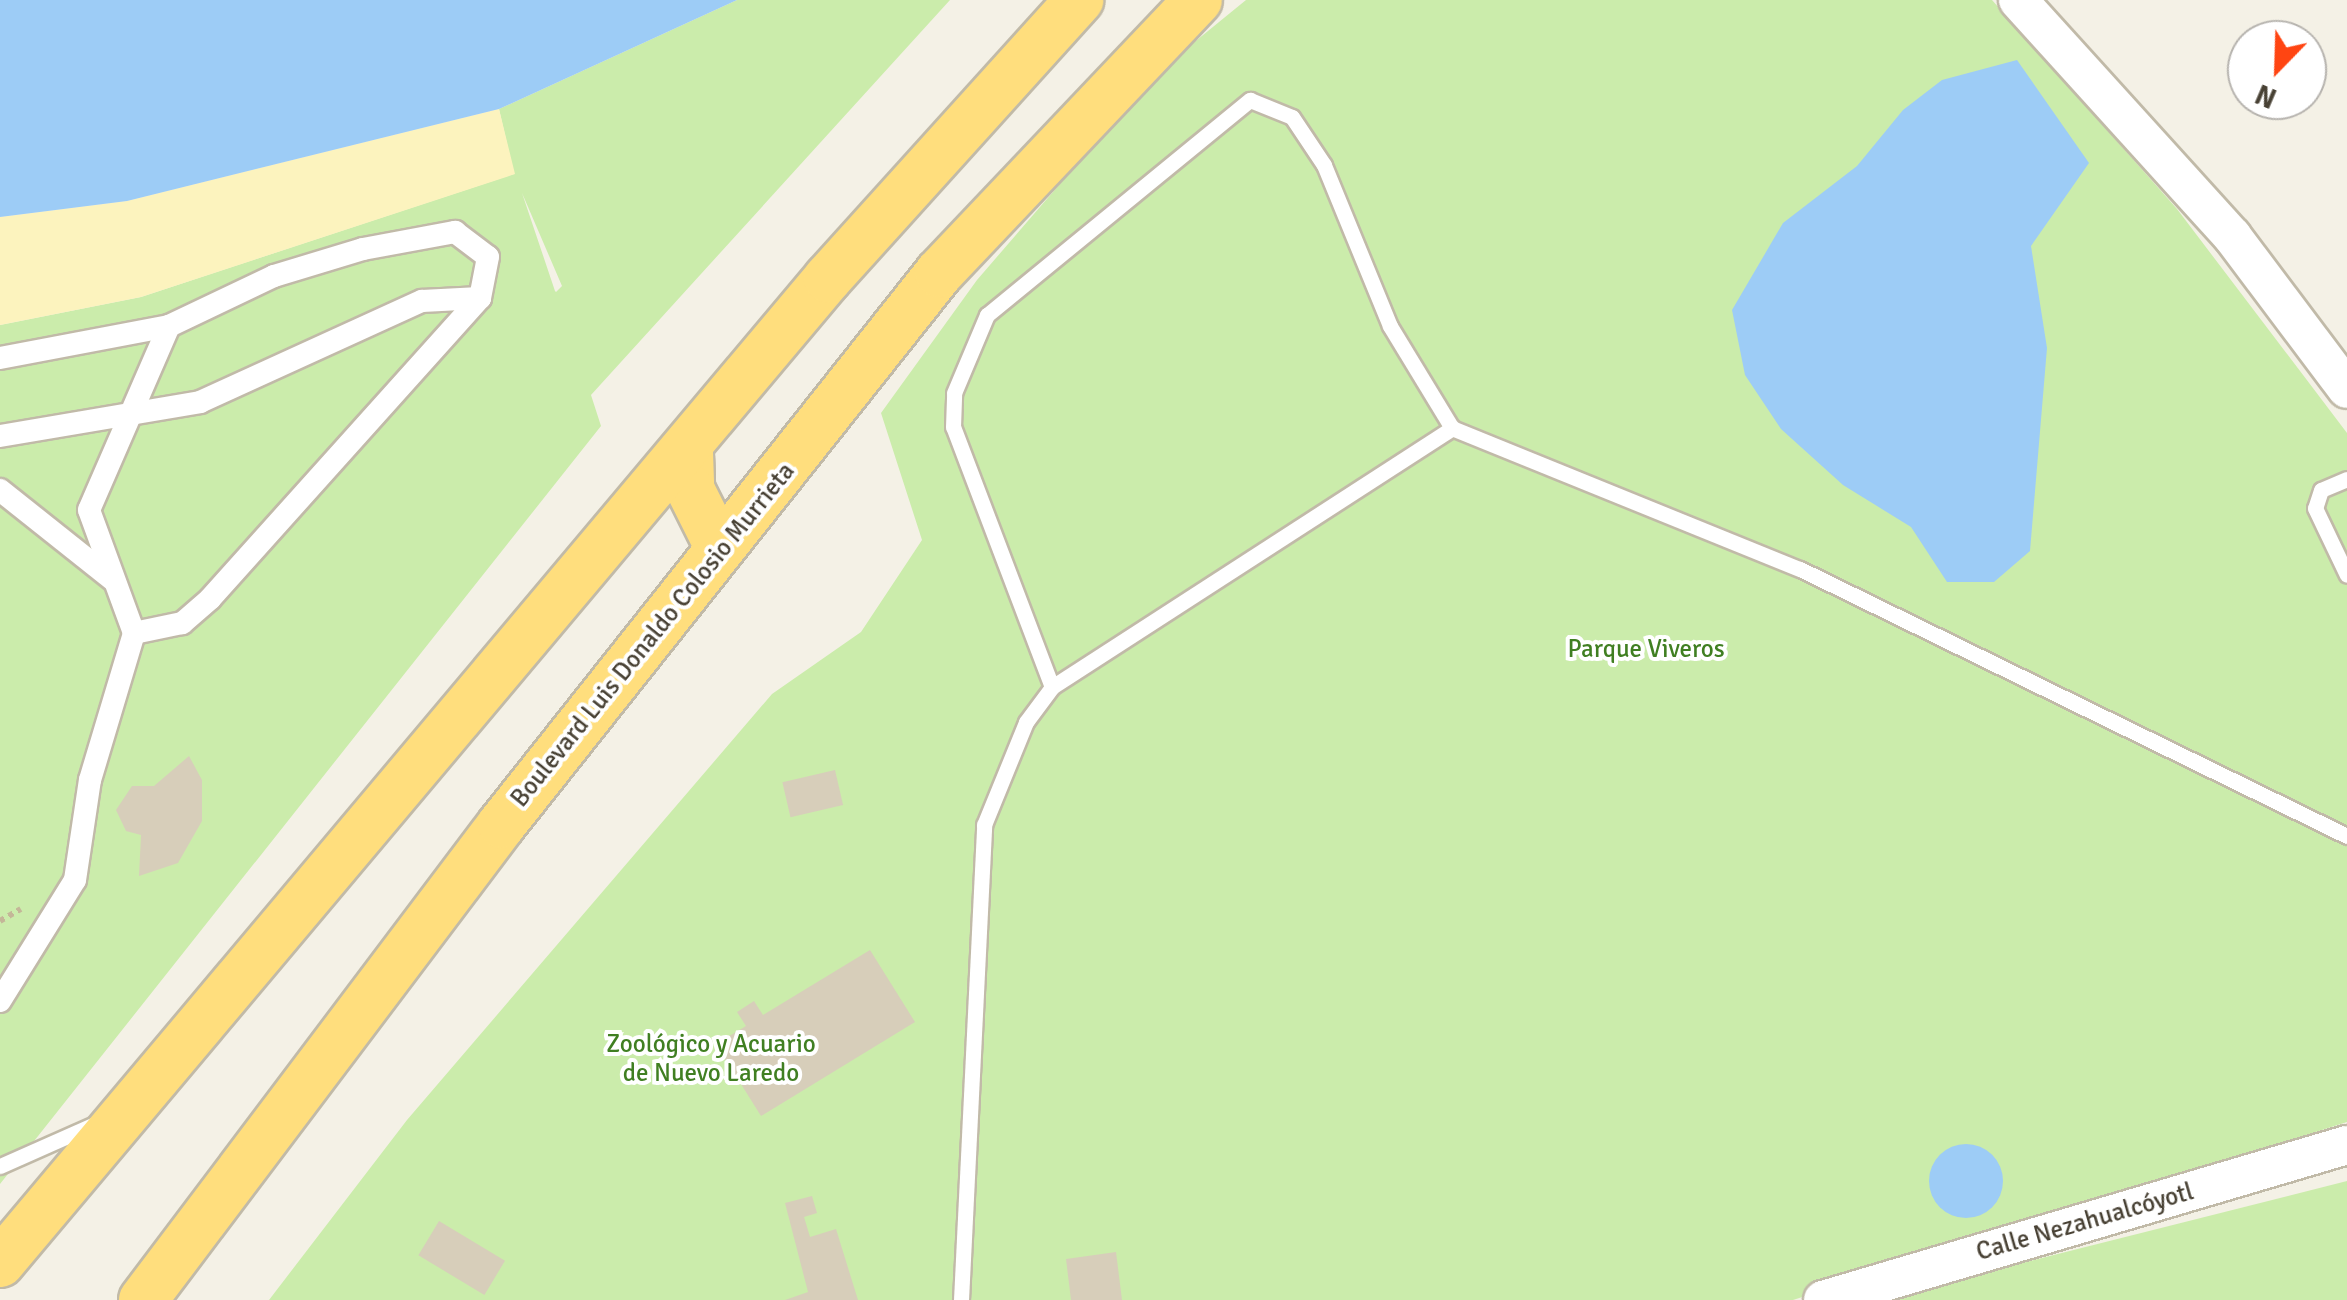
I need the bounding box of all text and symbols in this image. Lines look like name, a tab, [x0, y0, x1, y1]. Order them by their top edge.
north arrow	[2227, 20, 2327, 120]
text: N	[2250, 76, 2282, 115]
street label: Boulevard Luis Donaldo Colosio Murrieta	[505, 457, 801, 813]
park label: Parque Viveros	[1567, 634, 1725, 664]
park label: Zoológico y Acuario de Nuevo Laredo	[606, 1030, 816, 1089]
street label: Calle Nezahualcóyotl	[1973, 1177, 2197, 1267]

